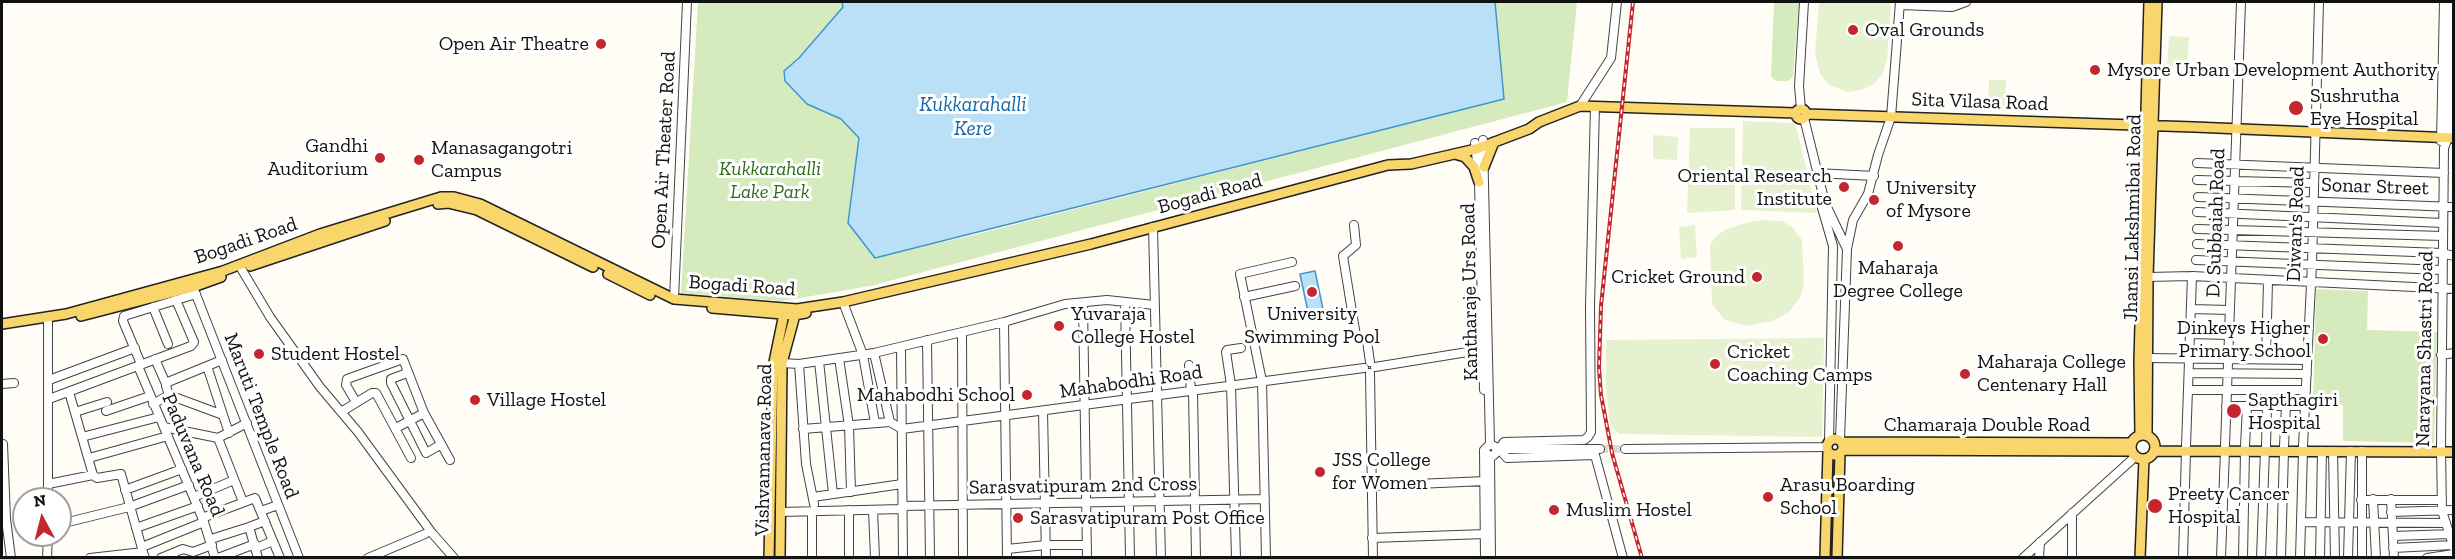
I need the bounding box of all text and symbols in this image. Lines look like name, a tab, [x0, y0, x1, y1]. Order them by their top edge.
place label: Oval Grounds	[1865, 18, 1984, 42]
marker: Oval Grounds	[1846, 23, 1860, 37]
place label: Open Air Theatre	[439, 32, 589, 56]
marker: Open Air Theatre	[594, 37, 608, 51]
street label: Open Air Theater Road	[647, 51, 681, 249]
place label: Mysore Urban Development Authority	[2107, 58, 2437, 82]
marker: Mysore Urban Development Authority	[2088, 63, 2102, 77]
place label: Sushrutha Eye Hospital	[2310, 84, 2418, 131]
street label: Sita Vilasa Road	[1911, 88, 2049, 116]
water label: Kukkarahalli Kere	[919, 92, 1027, 142]
marker: Sushrutha Eye Hospital	[2287, 99, 2305, 117]
street label: Jhansi Lakshmibai Road	[2119, 114, 2147, 322]
place label: Gandhi Auditorium	[267, 134, 368, 181]
place label: Manasagangotri Campus	[431, 136, 572, 183]
street label: D. Subbaiah Road	[2201, 148, 2231, 298]
marker: Gandhi Auditorium	[373, 151, 387, 165]
marker: Manasagangotri Campus	[412, 153, 426, 167]
park label: Kukkarahalli Lake Park	[719, 157, 821, 204]
place label: Oriental Research Institute	[1677, 164, 1832, 211]
street label: Diwan's Road	[2282, 166, 2310, 282]
street label: Bogadi Road	[1155, 169, 1265, 219]
street label: Sonar Street	[2321, 173, 2429, 201]
place label: University of Mysore	[1886, 176, 1976, 223]
marker: Oriental Research Institute	[1837, 180, 1851, 194]
marker: University of Mysore	[1867, 193, 1881, 207]
street label: Kantharaje Urs Road	[1456, 203, 1484, 381]
street label: Bogadi Road	[191, 212, 301, 270]
marker: Maharaja Degree College	[1891, 239, 1905, 253]
street label: Narayana Shastri Road	[2411, 251, 2439, 447]
place label: Maharaja Degree College	[1833, 256, 1963, 303]
place label: Cricket Ground	[1611, 265, 1745, 289]
street label: Bogadi Road	[688, 270, 796, 302]
marker: Cricket Ground	[1750, 270, 1764, 284]
marker: University Swimming Pool	[1305, 285, 1319, 299]
place label: Yuvaraja College Hostel	[1071, 302, 1195, 349]
place label: University Swimming Pool	[1244, 302, 1380, 349]
place label: Dinkeys Higher Primary School	[2177, 316, 2311, 363]
marker: Yuvaraja College Hostel	[1052, 319, 1066, 333]
street label: Maruti Temple Road	[218, 330, 304, 502]
marker: Dinkeys Higher Primary School	[2316, 332, 2330, 346]
place label: Cricket Coaching Camps	[1727, 340, 1872, 387]
place label: Student Hostel	[271, 342, 400, 366]
marker: Student Hostel	[252, 347, 266, 361]
place label: Maharaja College Centenary Hall	[1977, 350, 2126, 397]
marker: Cricket Coaching Camps	[1708, 357, 1722, 371]
street label: Mahabodhi Road	[1058, 360, 1204, 404]
street label: Vishvamanava Road	[750, 364, 778, 536]
marker: Maharaja College Centenary Hall	[1958, 367, 1972, 381]
place label: Mahabodhi School	[857, 383, 1015, 407]
place label: Village Hostel	[487, 388, 606, 412]
marker: Mahabodhi School	[1020, 388, 1034, 402]
place label: Sapthagiri Hospital	[2248, 388, 2338, 435]
street label: Paduvana Road	[156, 390, 230, 520]
marker: Village Hostel	[468, 393, 482, 407]
marker: Sapthagiri Hospital	[2225, 402, 2243, 420]
street label: Chamaraja Double Road	[1884, 413, 2090, 437]
place label: JSS College for Women	[1332, 448, 1431, 495]
marker: JSS College for Women	[1313, 465, 1327, 479]
street label: Sarasvatipuram 2nd Cross	[969, 472, 1197, 500]
place label: Arasu Boarding School	[1780, 473, 1915, 520]
place label: Preety Cancer Hospital	[2168, 482, 2290, 529]
north arrow	[12, 487, 72, 547]
text: N	[33, 490, 47, 511]
marker: Arasu Boarding School	[1761, 490, 1775, 504]
marker: Preety Cancer Hospital	[2146, 497, 2164, 515]
place label: Muslim Hostel	[1566, 498, 1692, 522]
marker: Muslim Hostel	[1547, 503, 1561, 517]
place label: Sarasvatipuram Post Office	[1030, 506, 1265, 530]
marker: Sarasvatipuram Post Office	[1011, 511, 1025, 525]

